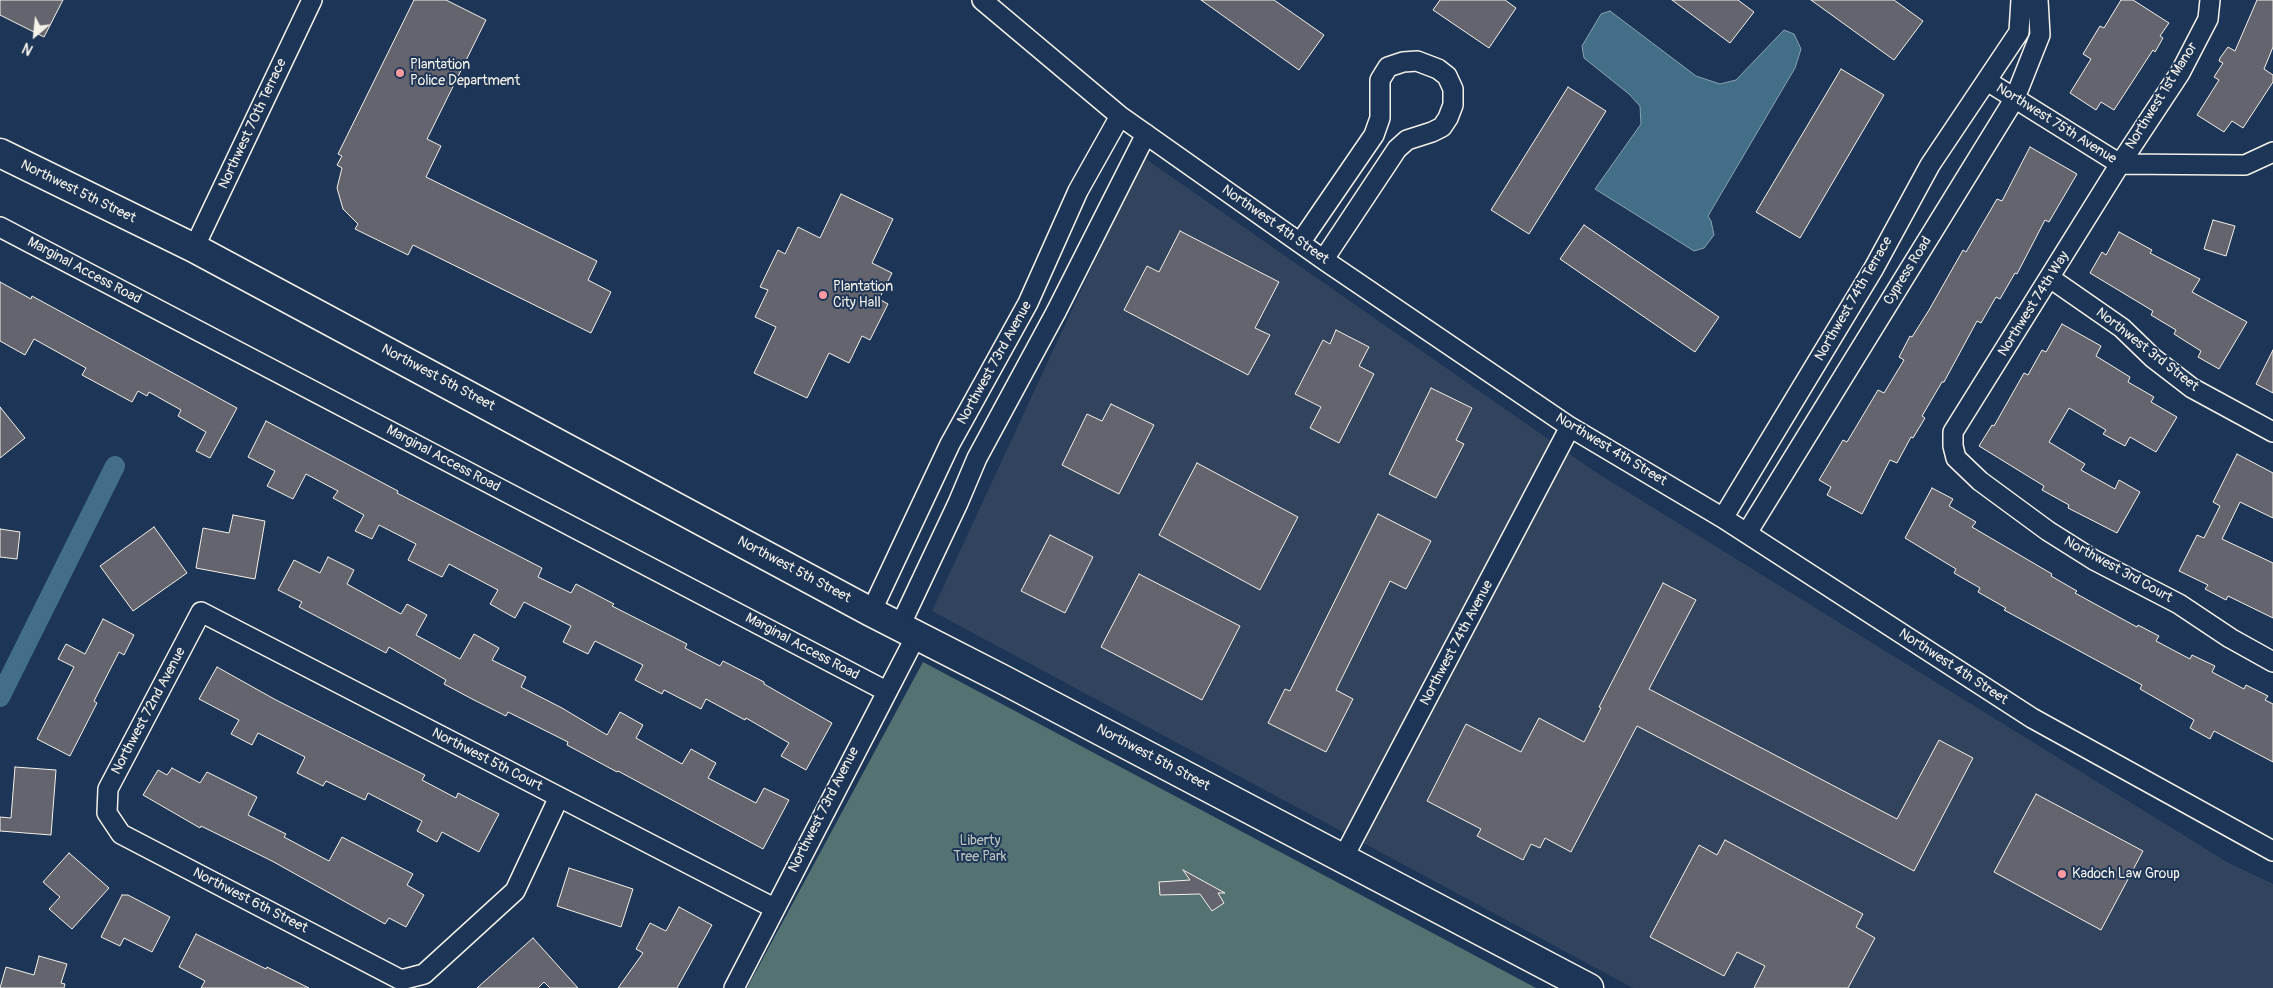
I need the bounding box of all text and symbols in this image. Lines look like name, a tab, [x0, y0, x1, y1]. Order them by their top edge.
north arrow	[10, 10, 60, 60]
text: N	[20, 39, 36, 58]
street label: Northwest 1st Manor	[2122, 39, 2202, 153]
street label: Northwest 70th Terrace	[215, 56, 291, 192]
place label: Plantation Police Department	[410, 57, 520, 90]
marker: Plantation Police Department	[394, 67, 406, 79]
street label: Northwest 75th Avenue	[1993, 80, 2119, 168]
street label: Northwest 5th Street	[18, 157, 138, 227]
street label: Northwest 4th Street	[1218, 182, 1332, 268]
street label: Marginal Access Road	[24, 234, 144, 308]
street label: Northwest 74th Terrace	[1812, 234, 1896, 364]
street label: Cypress Road	[1880, 234, 1936, 308]
street label: Northwest 74th Way	[1995, 248, 2073, 360]
place label: Plantation City Hall	[833, 279, 893, 312]
marker: Plantation City Hall	[817, 289, 829, 301]
street label: Northwest 73rd Avenue	[954, 298, 1036, 428]
street label: Northwest 3rd Street	[2092, 305, 2202, 395]
street label: Northwest 5th Street	[378, 341, 498, 415]
street label: Northwest 4th Street	[1552, 410, 1670, 490]
street label: Marginal Access Road	[383, 422, 503, 496]
street label: Northwest 5th Street	[734, 533, 854, 607]
street label: Northwest 3rd Court	[2061, 533, 2175, 607]
street label: Northwest 74th Avenue	[1417, 578, 1497, 708]
street label: Marginal Access Road	[742, 610, 862, 684]
street label: Northwest 4th Street	[1895, 625, 2011, 709]
street label: Northwest 72nd Avenue	[108, 645, 190, 777]
street label: Northwest 5th Street	[1093, 721, 1213, 795]
street label: Northwest 5th Court	[429, 725, 545, 795]
street label: Northwest 73rd Avenue	[785, 745, 863, 875]
park label: Liberty Tree Park	[953, 833, 1007, 866]
street label: Northwest 6th Street	[190, 865, 310, 937]
place label: Kadoch Law Group	[2072, 866, 2180, 882]
marker: Kadoch Law Group	[2056, 868, 2068, 880]

